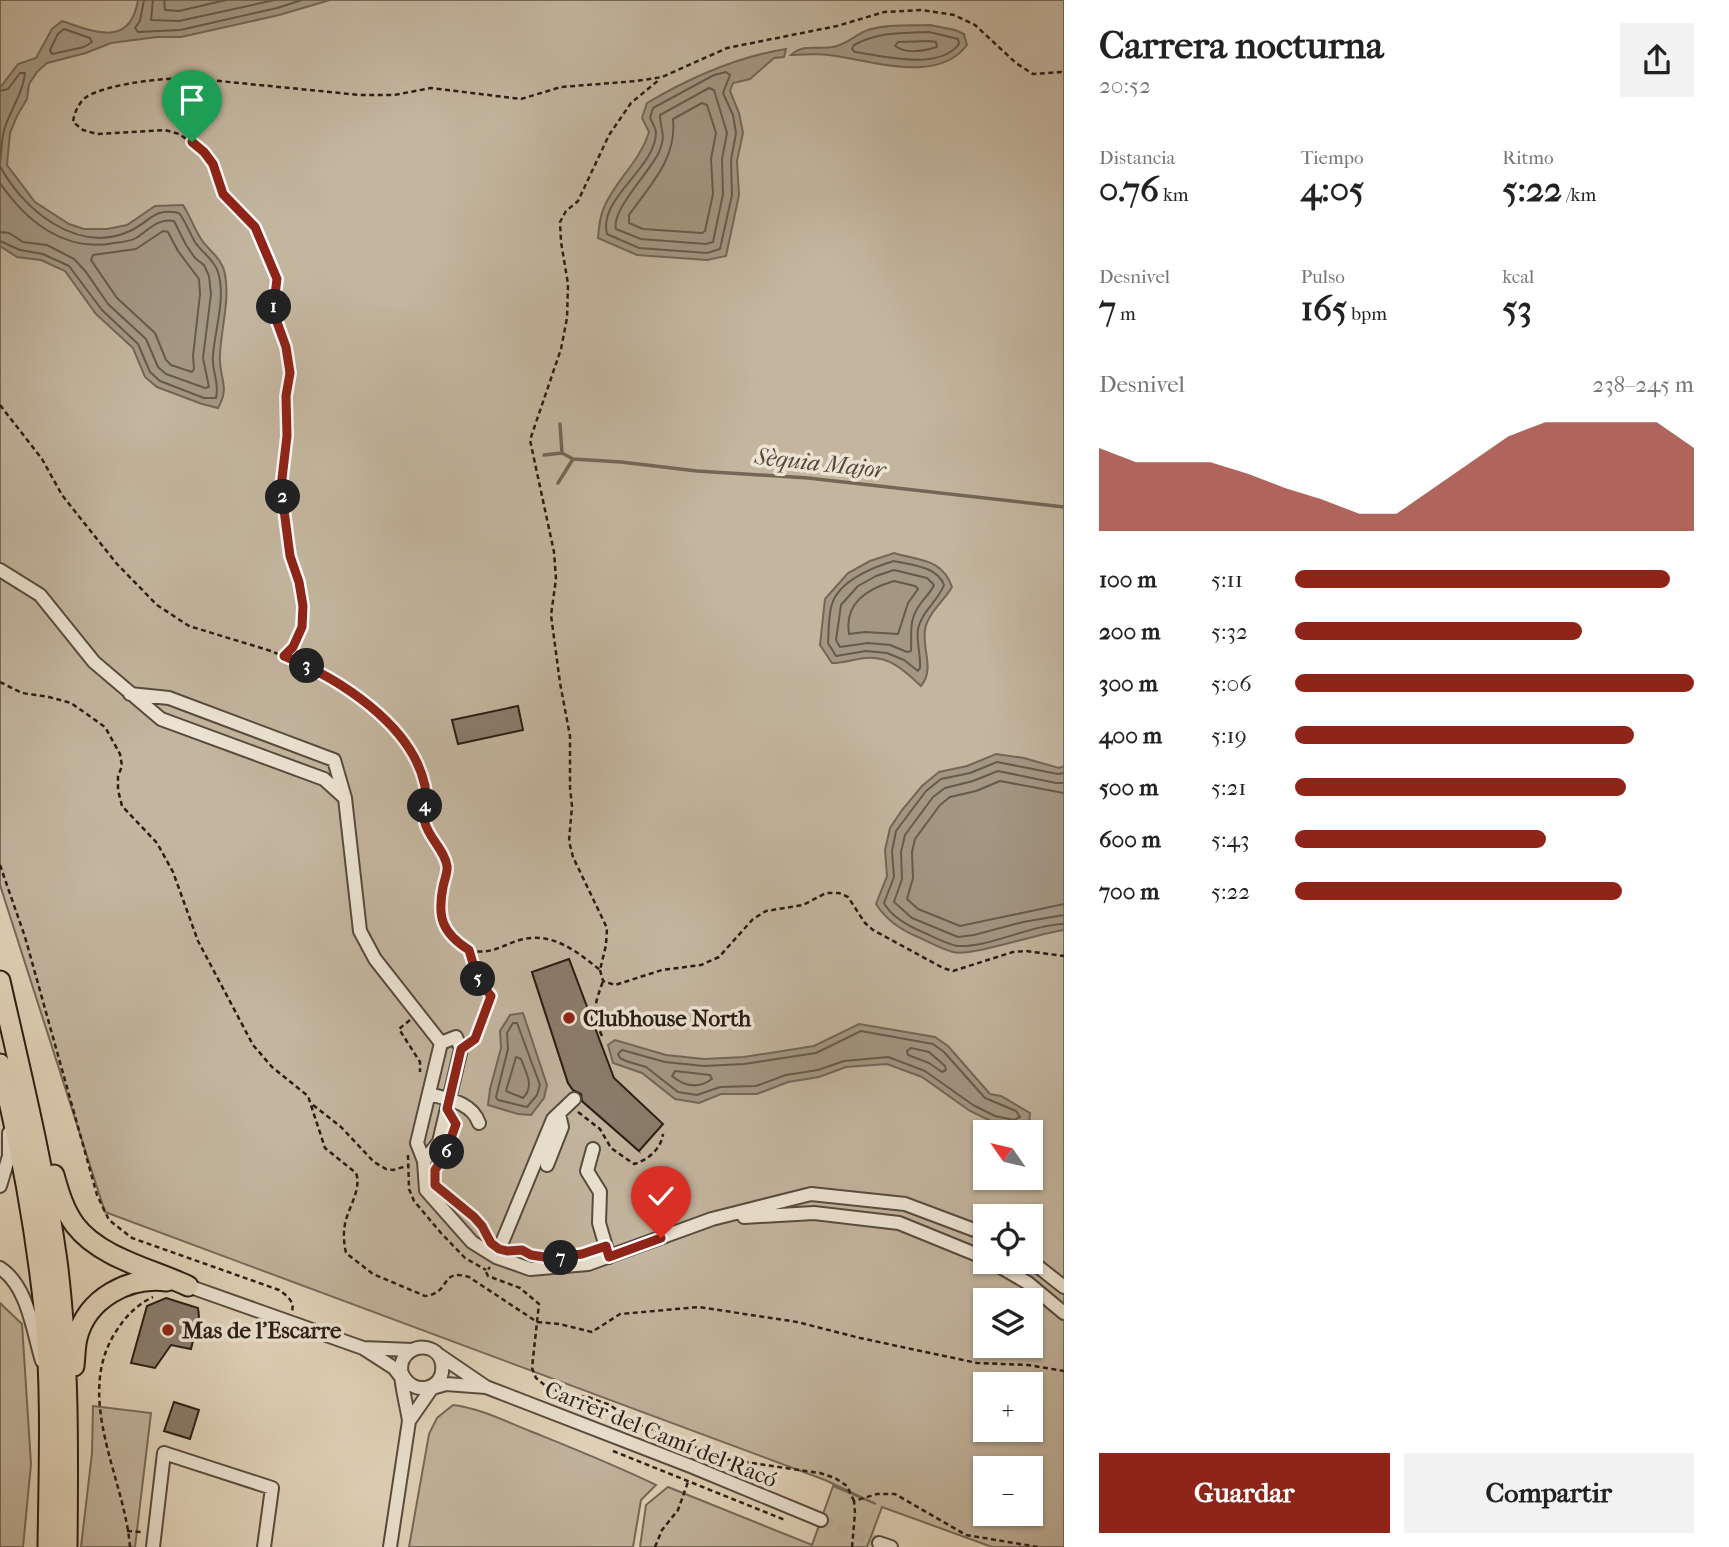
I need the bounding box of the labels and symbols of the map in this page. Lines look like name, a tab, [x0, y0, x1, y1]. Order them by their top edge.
pin	[162, 70, 222, 142]
pin: 1	[256, 290, 292, 324]
water label: Sèquia Major	[752, 442, 889, 484]
pin: 2	[266, 480, 300, 514]
pin: 3	[290, 648, 324, 684]
pin: 4	[408, 788, 442, 824]
pin: 5	[461, 962, 496, 996]
place label: Clubhouse North	[583, 1005, 752, 1032]
marker: Clubhouse North	[561, 1010, 577, 1026]
north arrow	[973, 1120, 1043, 1190]
pin: 6	[430, 1134, 464, 1170]
pin	[631, 1166, 691, 1238]
pin: 7	[544, 1240, 578, 1276]
place label: Mas de l'Escarre	[182, 1317, 342, 1344]
marker: Mas de l'Escarre	[160, 1322, 176, 1338]
street label: Carrer del Camí del Racó	[541, 1375, 781, 1493]

